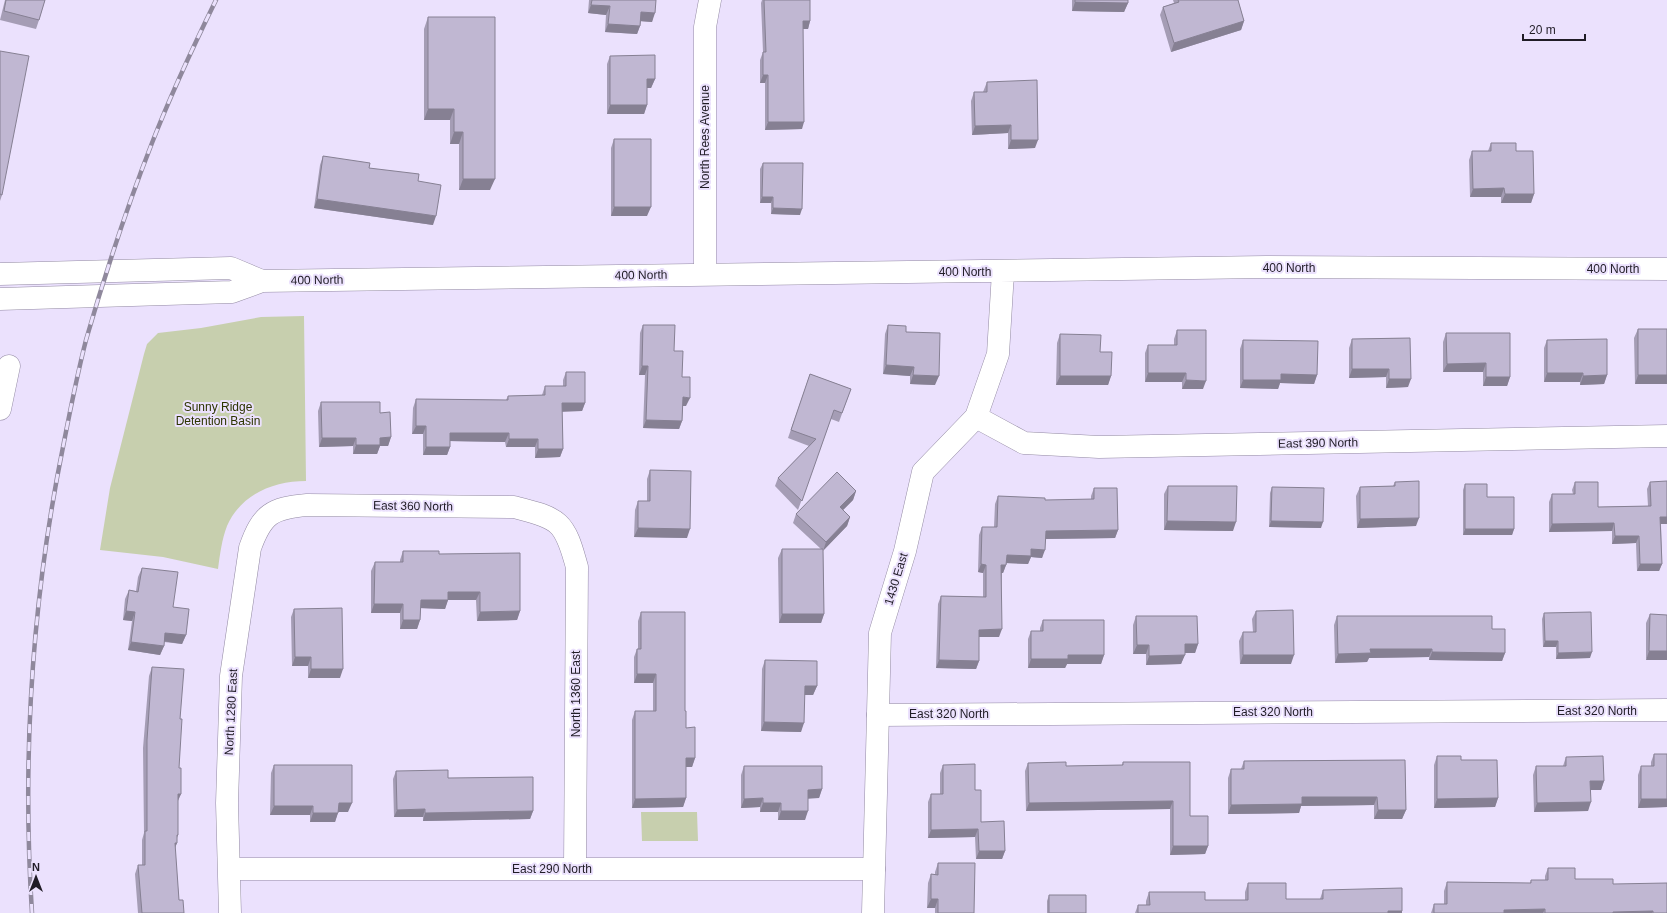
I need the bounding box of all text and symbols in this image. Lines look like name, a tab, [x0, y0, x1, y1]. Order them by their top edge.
scale bar	[1523, 16, 1585, 42]
text: 20 m	[1529, 23, 1556, 37]
street label: North Rees Avenue	[698, 85, 712, 189]
street label: 400 North	[1263, 261, 1315, 275]
street label: 400 North	[1587, 262, 1639, 276]
street label: 400 North	[939, 265, 991, 279]
street label: 400 North	[615, 268, 667, 282]
street label: 400 North	[291, 273, 343, 287]
park label: Sunny Ridge Detention Basin	[176, 400, 260, 428]
street label: East 390 North	[1278, 435, 1358, 451]
street label: East 360 North	[373, 498, 453, 514]
street label: 1430 East	[881, 550, 911, 607]
street label: North 1360 East	[569, 650, 583, 737]
street label: North 1280 East	[222, 668, 240, 756]
street label: East 320 North	[1557, 704, 1637, 718]
street label: East 320 North	[1233, 705, 1313, 719]
street label: East 320 North	[909, 707, 989, 721]
north arrow	[16, 857, 56, 897]
text: N	[32, 861, 40, 873]
street label: East 290 North	[512, 862, 592, 876]

